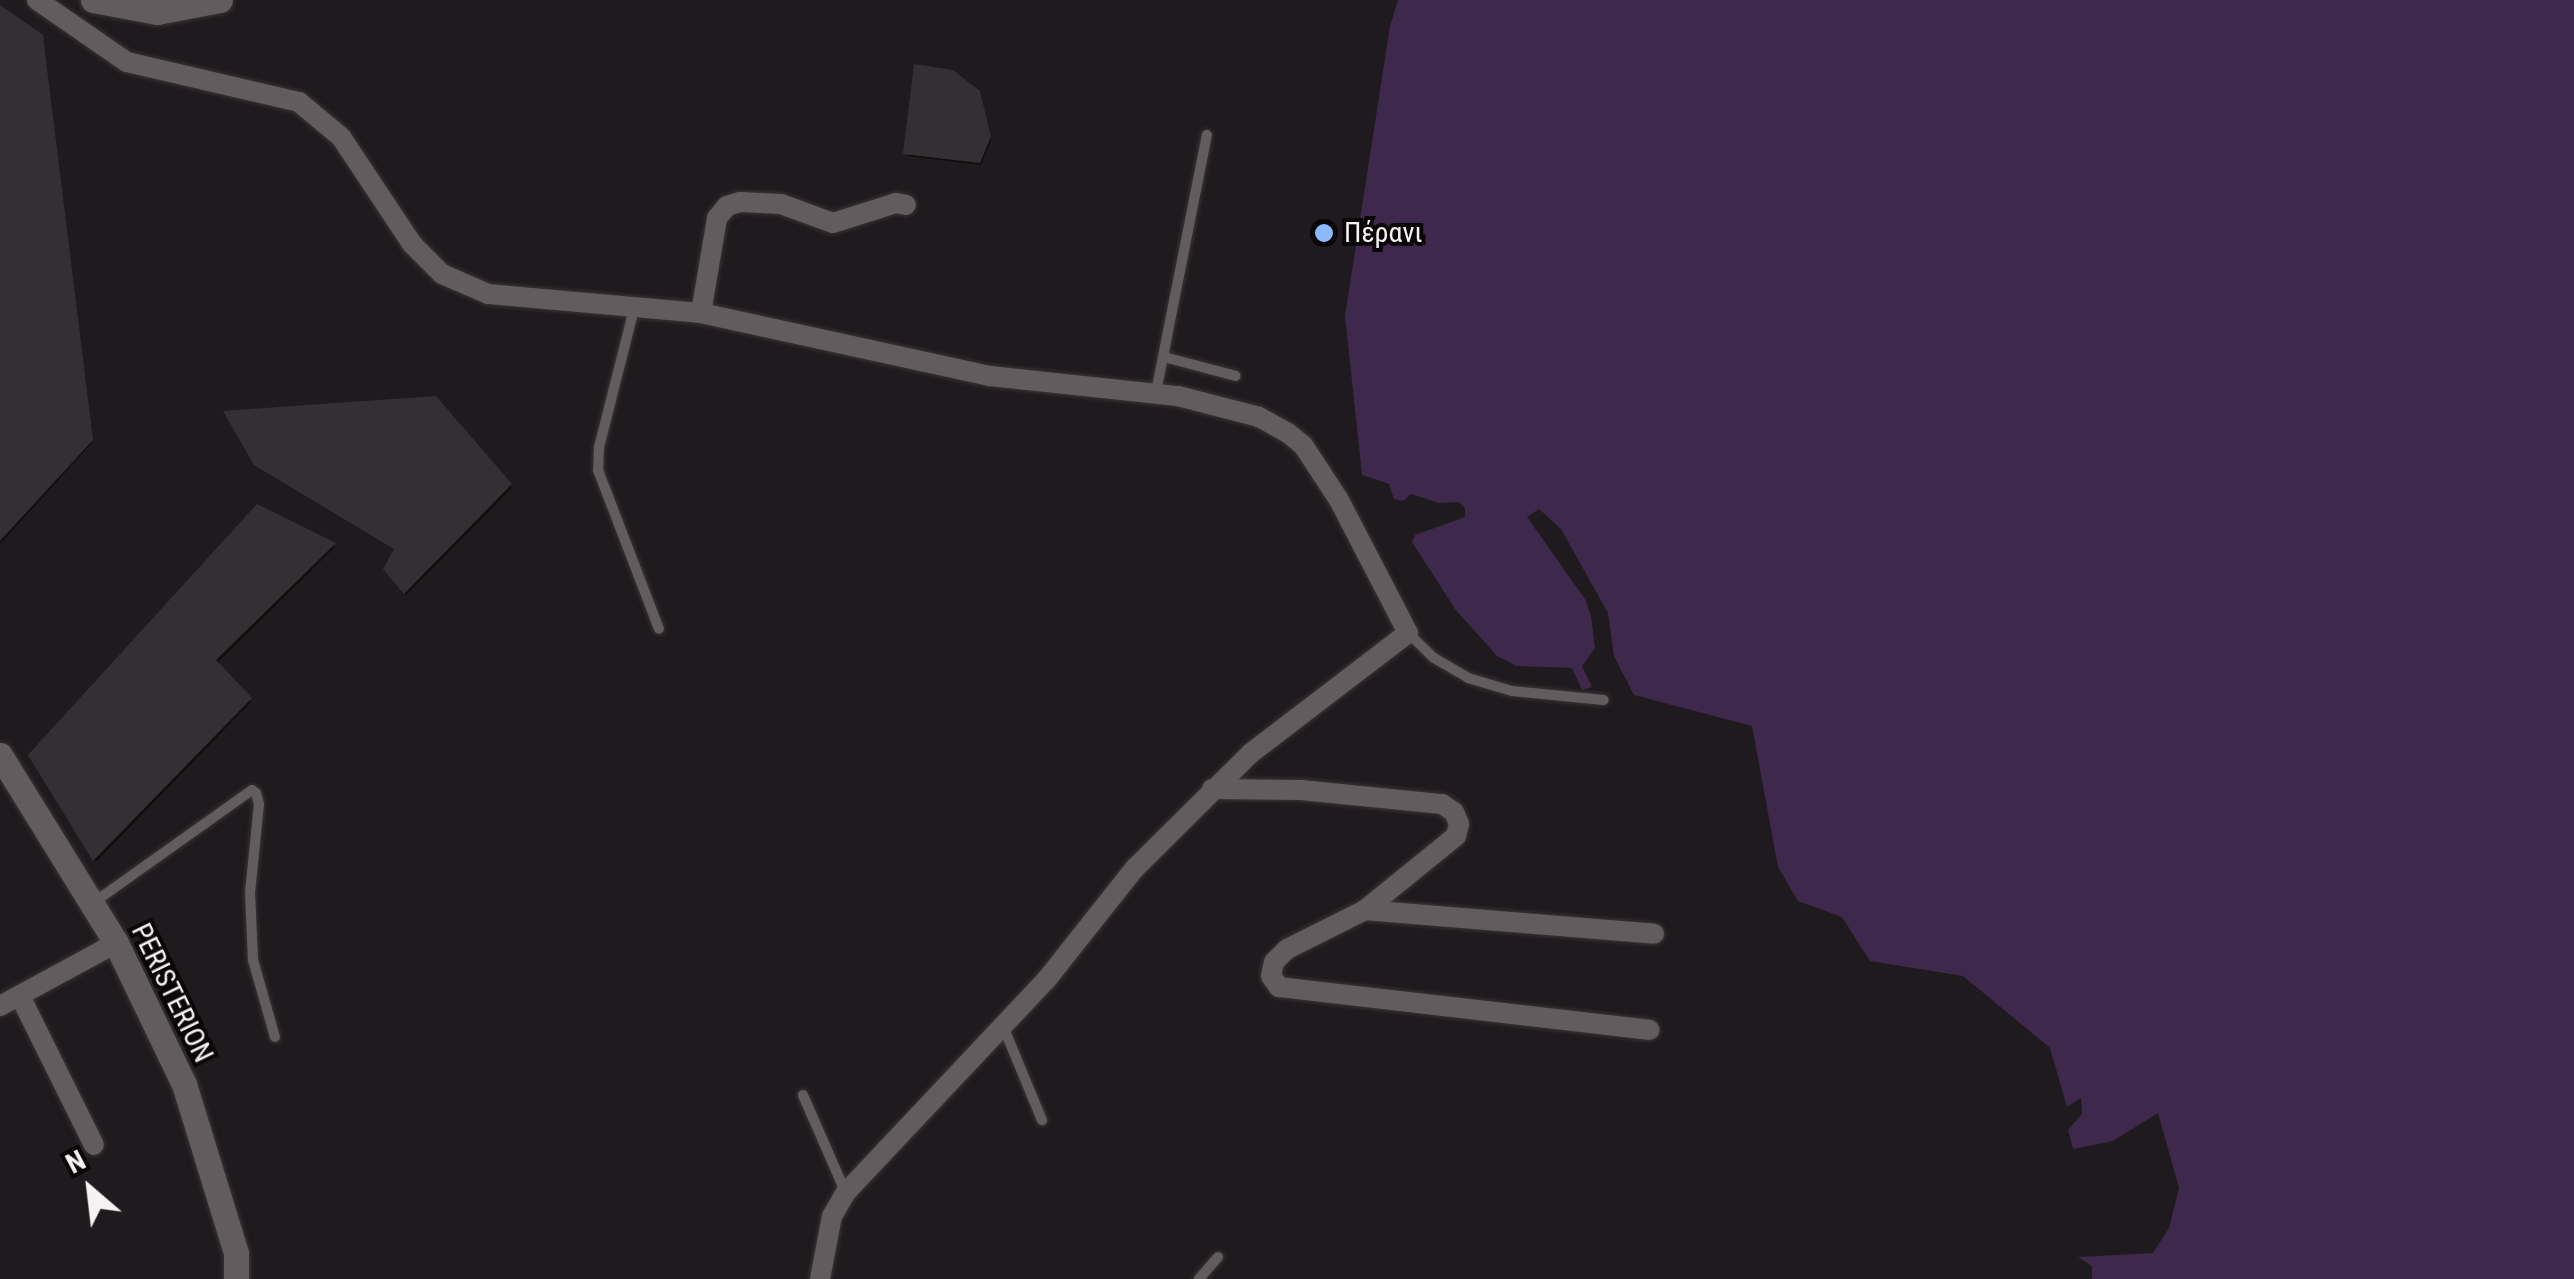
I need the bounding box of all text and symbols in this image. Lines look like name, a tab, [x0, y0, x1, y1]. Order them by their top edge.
place label: Πέρανι	[1344, 216, 1423, 250]
marker: Πέρανι	[1313, 222, 1335, 244]
street label: PERISTERION	[124, 918, 220, 1068]
north arrow	[40, 1139, 140, 1239]
text: N	[60, 1143, 91, 1181]

